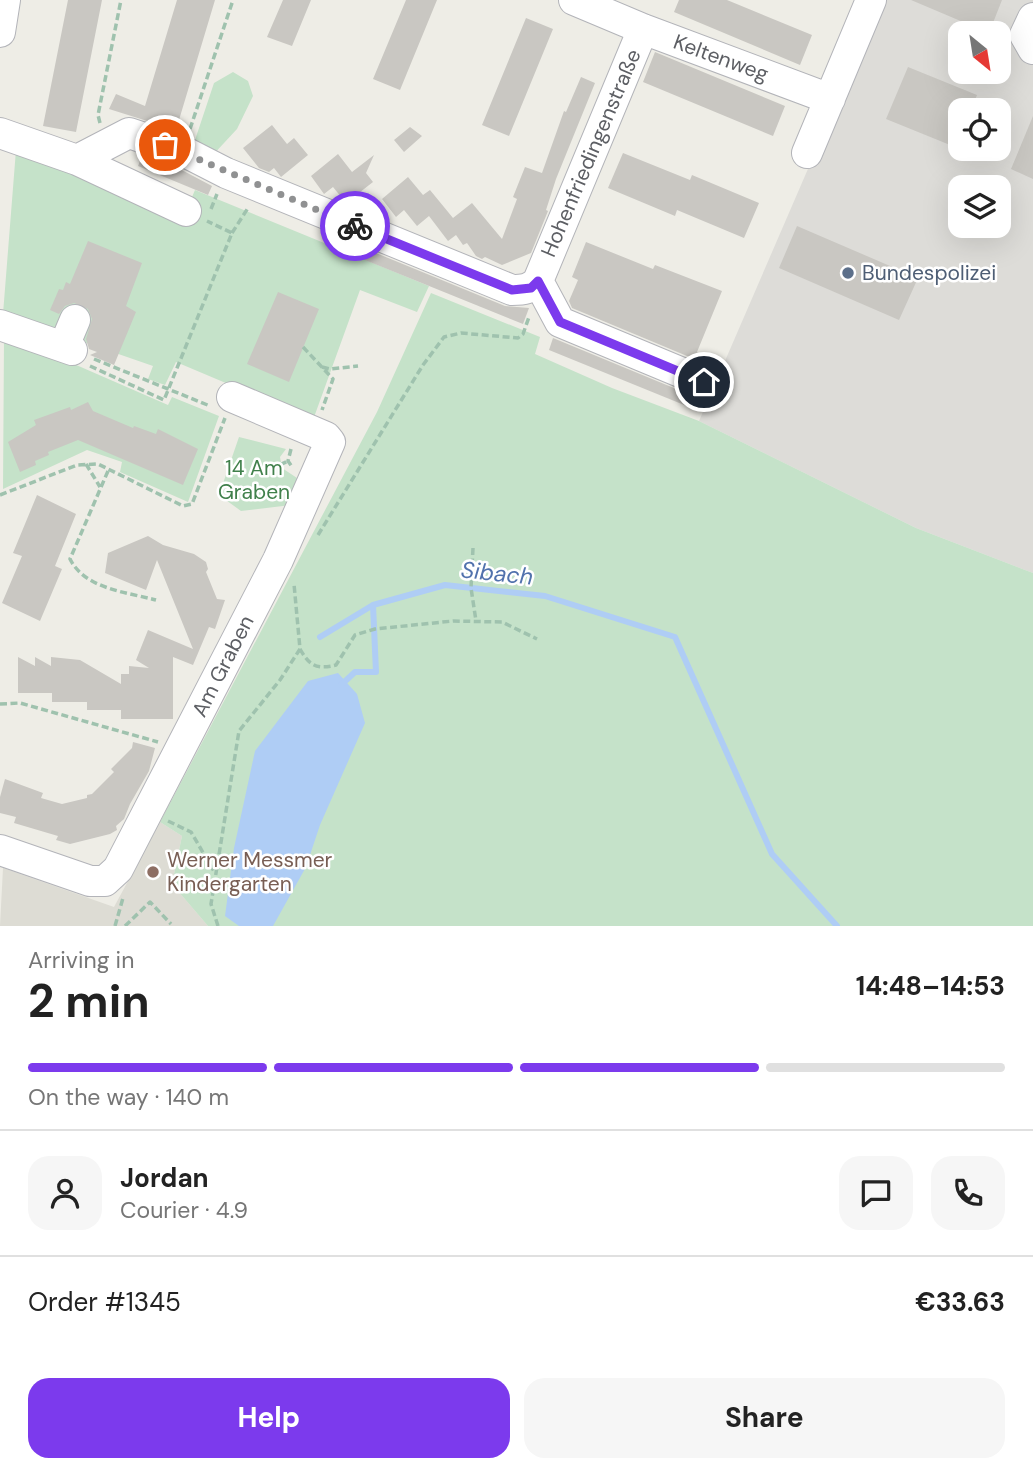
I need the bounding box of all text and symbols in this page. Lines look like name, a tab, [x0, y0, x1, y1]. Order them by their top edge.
north arrow	[948, 21, 1012, 84]
map controls	[948, 21, 1011, 238]
street label: Keltenweg	[670, 28, 773, 88]
street label: Hohenfriedingenstraße	[534, 45, 648, 261]
button: locate	[948, 98, 1011, 161]
pin	[135, 115, 195, 175]
icon: bag	[146, 126, 184, 164]
button: layers	[948, 175, 1011, 238]
courier	[320, 191, 390, 261]
icon: bike	[336, 207, 374, 245]
place label: Bundespolizei	[862, 259, 996, 287]
marker: Bundespolizei	[840, 265, 856, 281]
pin	[674, 352, 734, 412]
icon: home	[685, 363, 723, 401]
park label: 14 Am Graben	[218, 454, 290, 506]
water label: Sibach	[459, 554, 535, 592]
street label: Am Graben	[185, 610, 261, 722]
place label: Werner Messmer Kindergarten	[167, 846, 333, 898]
marker: Werner Messmer Kindergarten	[145, 864, 161, 880]
text: Arriving in	[28, 945, 134, 975]
text: 14:48–14:53	[856, 969, 1005, 1003]
text: 2 min	[28, 971, 150, 1031]
text: On the way · 140 m	[28, 1082, 229, 1112]
button: person	[28, 1156, 102, 1230]
button: chat	[839, 1156, 913, 1230]
button: phone	[931, 1156, 1005, 1230]
text: Jordan	[120, 1161, 209, 1195]
text: Courier · 4.9	[120, 1195, 248, 1225]
text: Order #1345	[28, 1285, 181, 1319]
text: €33.63	[915, 1285, 1005, 1319]
button: Help	[28, 1378, 510, 1458]
button: Share	[524, 1378, 1005, 1458]

